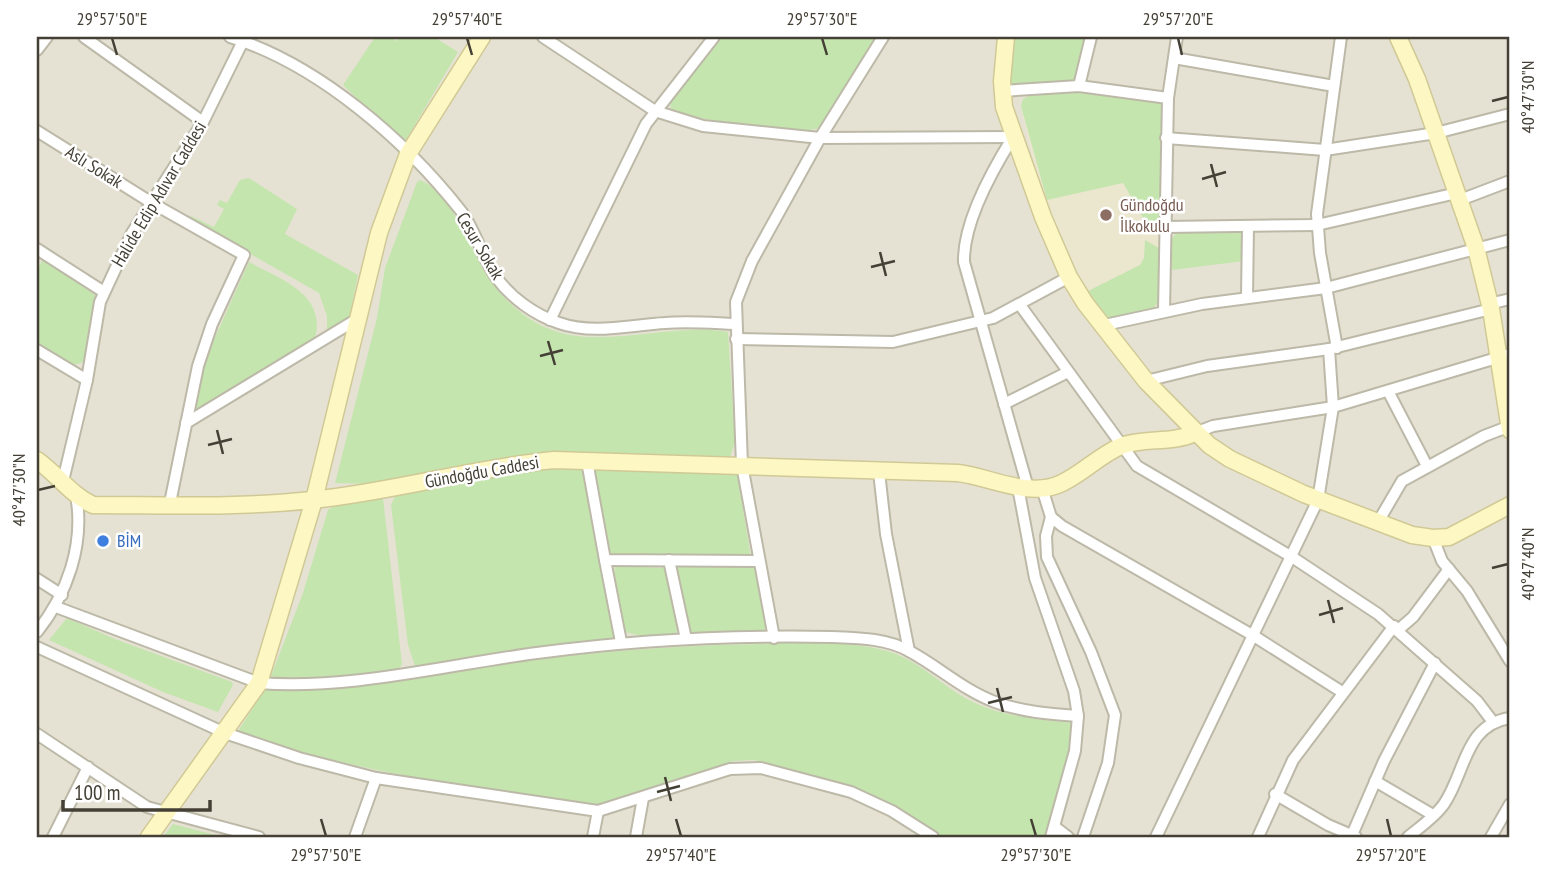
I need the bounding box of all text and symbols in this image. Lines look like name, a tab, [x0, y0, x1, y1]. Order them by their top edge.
text: 29°57'50"E	[77, 7, 147, 30]
text: 29°57'40"E	[432, 7, 502, 30]
text: 29°57'30"E	[787, 7, 857, 30]
text: 29°57'20"E	[1143, 7, 1213, 30]
text: 40°47'30"N	[1516, 61, 1539, 133]
street label: Halide Edip Adıvar Caddesi	[106, 117, 211, 271]
street label: Aslı Sokak	[61, 140, 127, 193]
place label: Gündoğdu İlkokulu	[1120, 193, 1184, 237]
marker: Gündoğdu İlkokulu	[1098, 207, 1114, 223]
street label: Cesur Sokak	[451, 208, 509, 284]
street label: Gündoğdu Caddesi	[423, 450, 541, 493]
text: 40°47'30"N	[7, 454, 30, 526]
text: 40°47'40"N	[1516, 528, 1539, 600]
place label: BİM	[117, 529, 141, 552]
marker: BİM	[95, 533, 111, 549]
scale bar	[63, 769, 210, 813]
text: 100 m	[74, 779, 120, 806]
text: 29°57'50"E	[291, 843, 361, 866]
text: 29°57'40"E	[646, 843, 716, 866]
text: 29°57'30"E	[1001, 843, 1071, 866]
text: 29°57'20"E	[1356, 843, 1426, 866]

